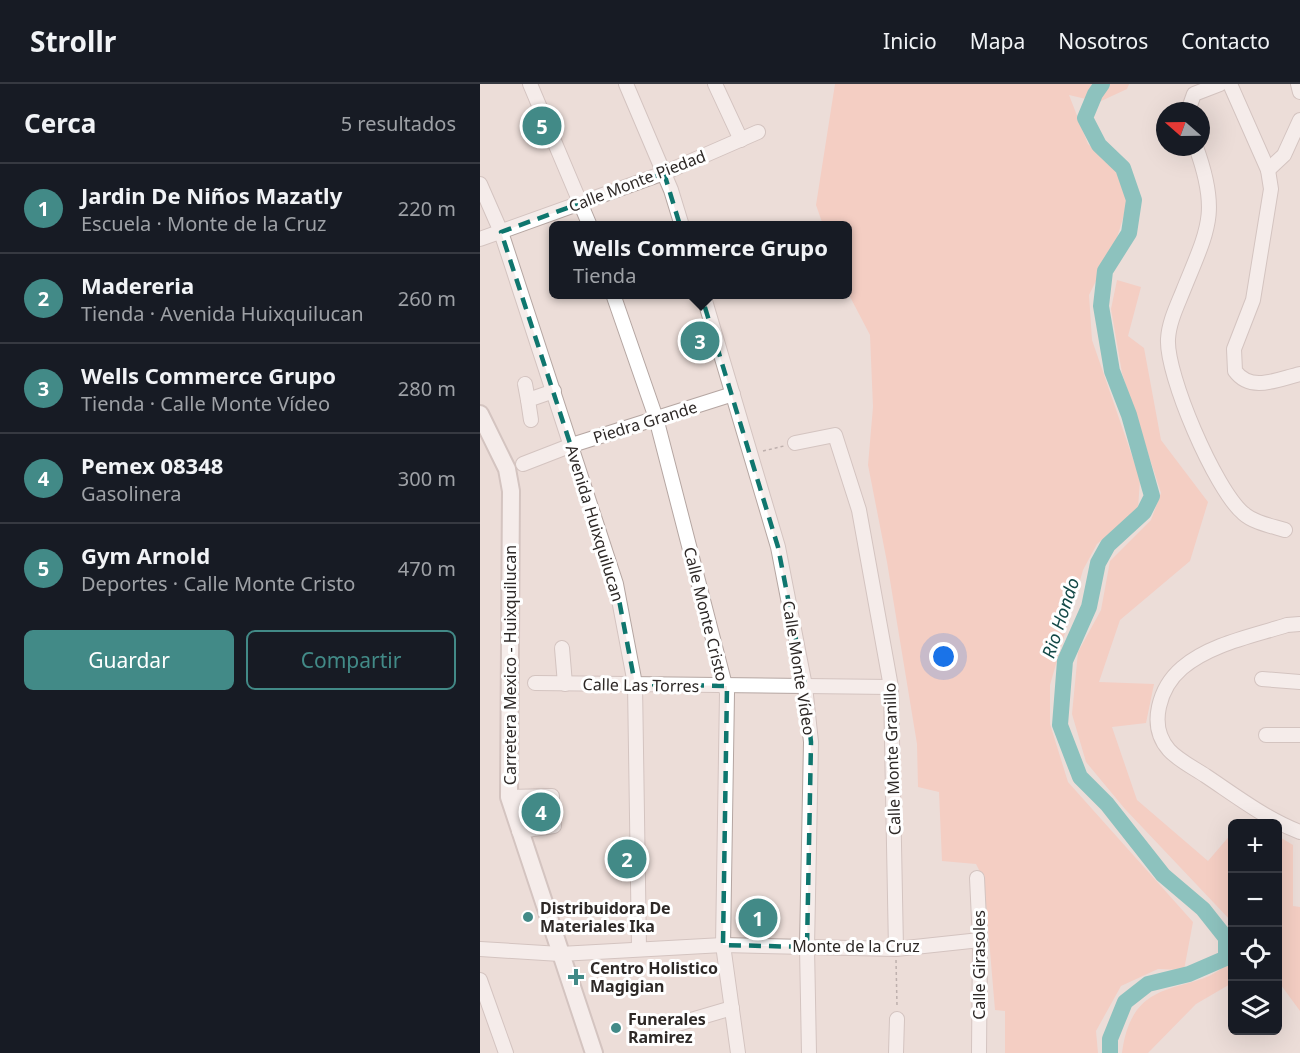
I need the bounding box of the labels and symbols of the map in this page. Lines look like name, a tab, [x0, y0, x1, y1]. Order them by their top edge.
north arrow	[1156, 102, 1210, 156]
pin: 5	[522, 104, 562, 148]
street label: Calle Monte Piedad	[565, 145, 709, 217]
pin: 3	[680, 318, 720, 364]
street label: Piedra Grande	[590, 396, 700, 448]
street label: Avenida Huixquilucan	[561, 442, 629, 604]
street label: Carretera Mexico - Huixquilucan	[499, 545, 521, 785]
street label: Calle Monte Cristo	[679, 545, 733, 683]
water label: Rio Hondo	[1036, 574, 1084, 661]
street label: Calle Monte Vídeo	[778, 599, 820, 737]
your location	[929, 642, 958, 671]
street label: Calle Las Torres	[582, 673, 700, 697]
street label: Calle Monte Granillo	[878, 682, 906, 836]
pin: 4	[522, 790, 560, 834]
pin: 2	[608, 836, 646, 882]
pin: 1	[738, 896, 778, 940]
place label: Distribuidora De Materiales Ika	[540, 897, 671, 937]
marker: Distribuidora De Materiales Ika	[521, 910, 535, 924]
street label: Calle Girasoles	[968, 910, 990, 1020]
street label: Monte de la Cruz	[792, 935, 920, 957]
place label: Centro Holistico Magigian	[590, 957, 718, 997]
marker: Centro Holistico Magigian	[567, 968, 585, 986]
place label: Funerales Ramirez	[628, 1008, 706, 1048]
marker: Funerales Ramirez	[609, 1021, 623, 1035]

